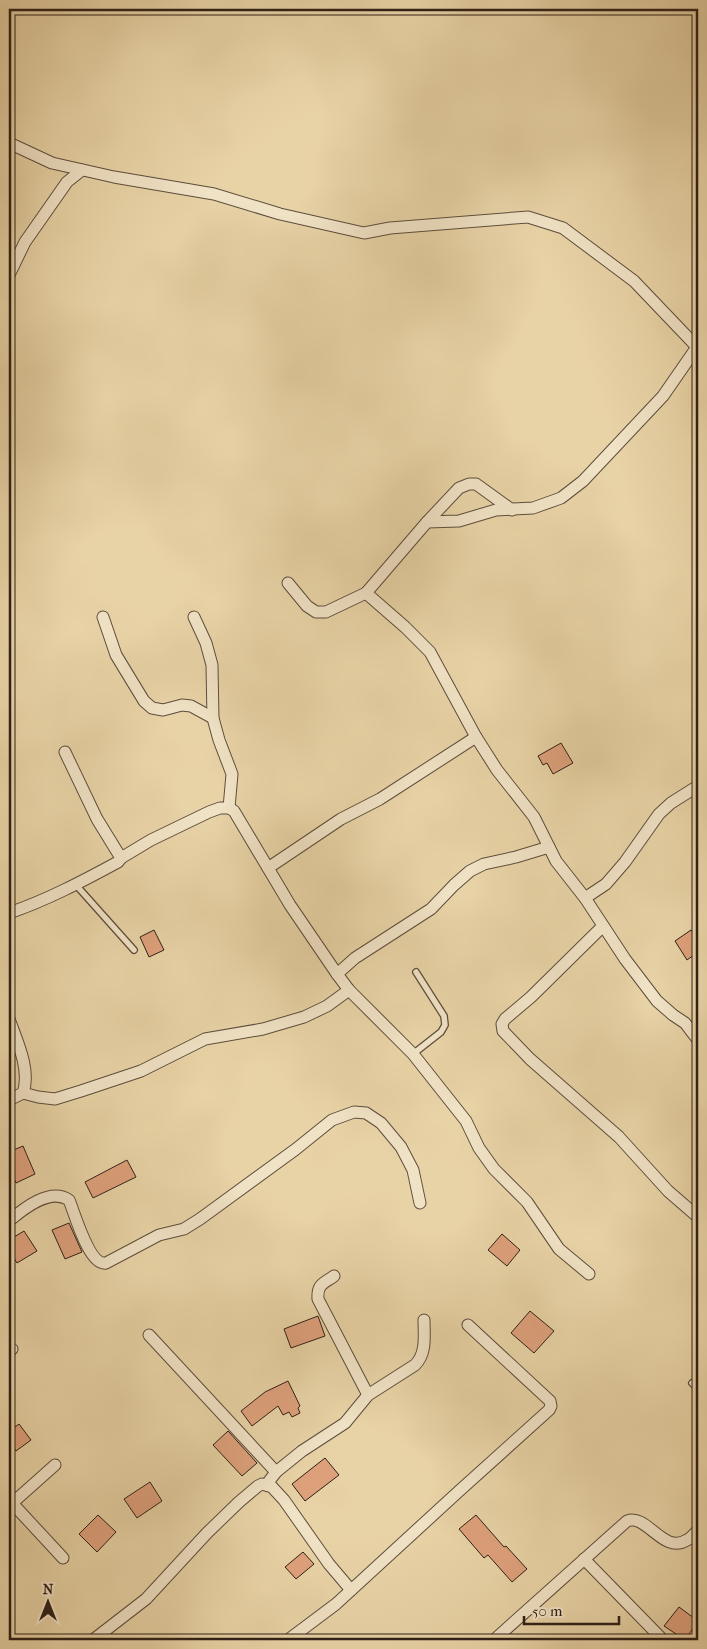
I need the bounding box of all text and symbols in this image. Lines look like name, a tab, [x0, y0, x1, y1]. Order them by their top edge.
north arrow	[22, 1576, 72, 1626]
text: N	[43, 1581, 54, 1598]
scale bar	[524, 1594, 620, 1626]
text: 50 m	[532, 1602, 563, 1620]

